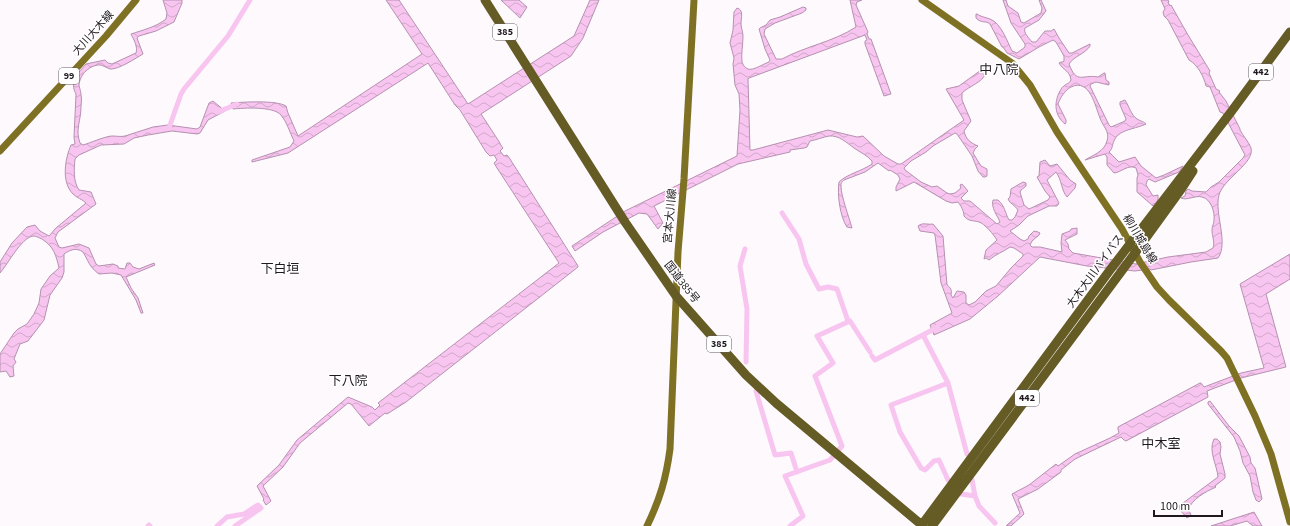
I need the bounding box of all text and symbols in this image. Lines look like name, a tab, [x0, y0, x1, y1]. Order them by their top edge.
street label: 大川大木線	[69, 8, 117, 58]
road number: 385	[493, 24, 517, 40]
district label: 中八院	[979, 61, 1019, 79]
road number: 442	[1249, 64, 1273, 80]
road number: 99	[59, 68, 79, 84]
street label: 宮本大川線	[660, 188, 680, 244]
street label: 柳川城島線	[1119, 212, 1161, 266]
street label: 大木大川バイパス	[1063, 231, 1127, 311]
street label: 国道385号	[661, 258, 703, 306]
district label: 下白垣	[260, 260, 300, 278]
road number: 385	[707, 336, 731, 352]
district label: 下八院	[328, 372, 368, 390]
road number: 442	[1015, 390, 1039, 406]
district label: 中木室	[1141, 435, 1181, 453]
scale bar	[1154, 492, 1222, 518]
text: 100 m	[1160, 498, 1190, 515]

